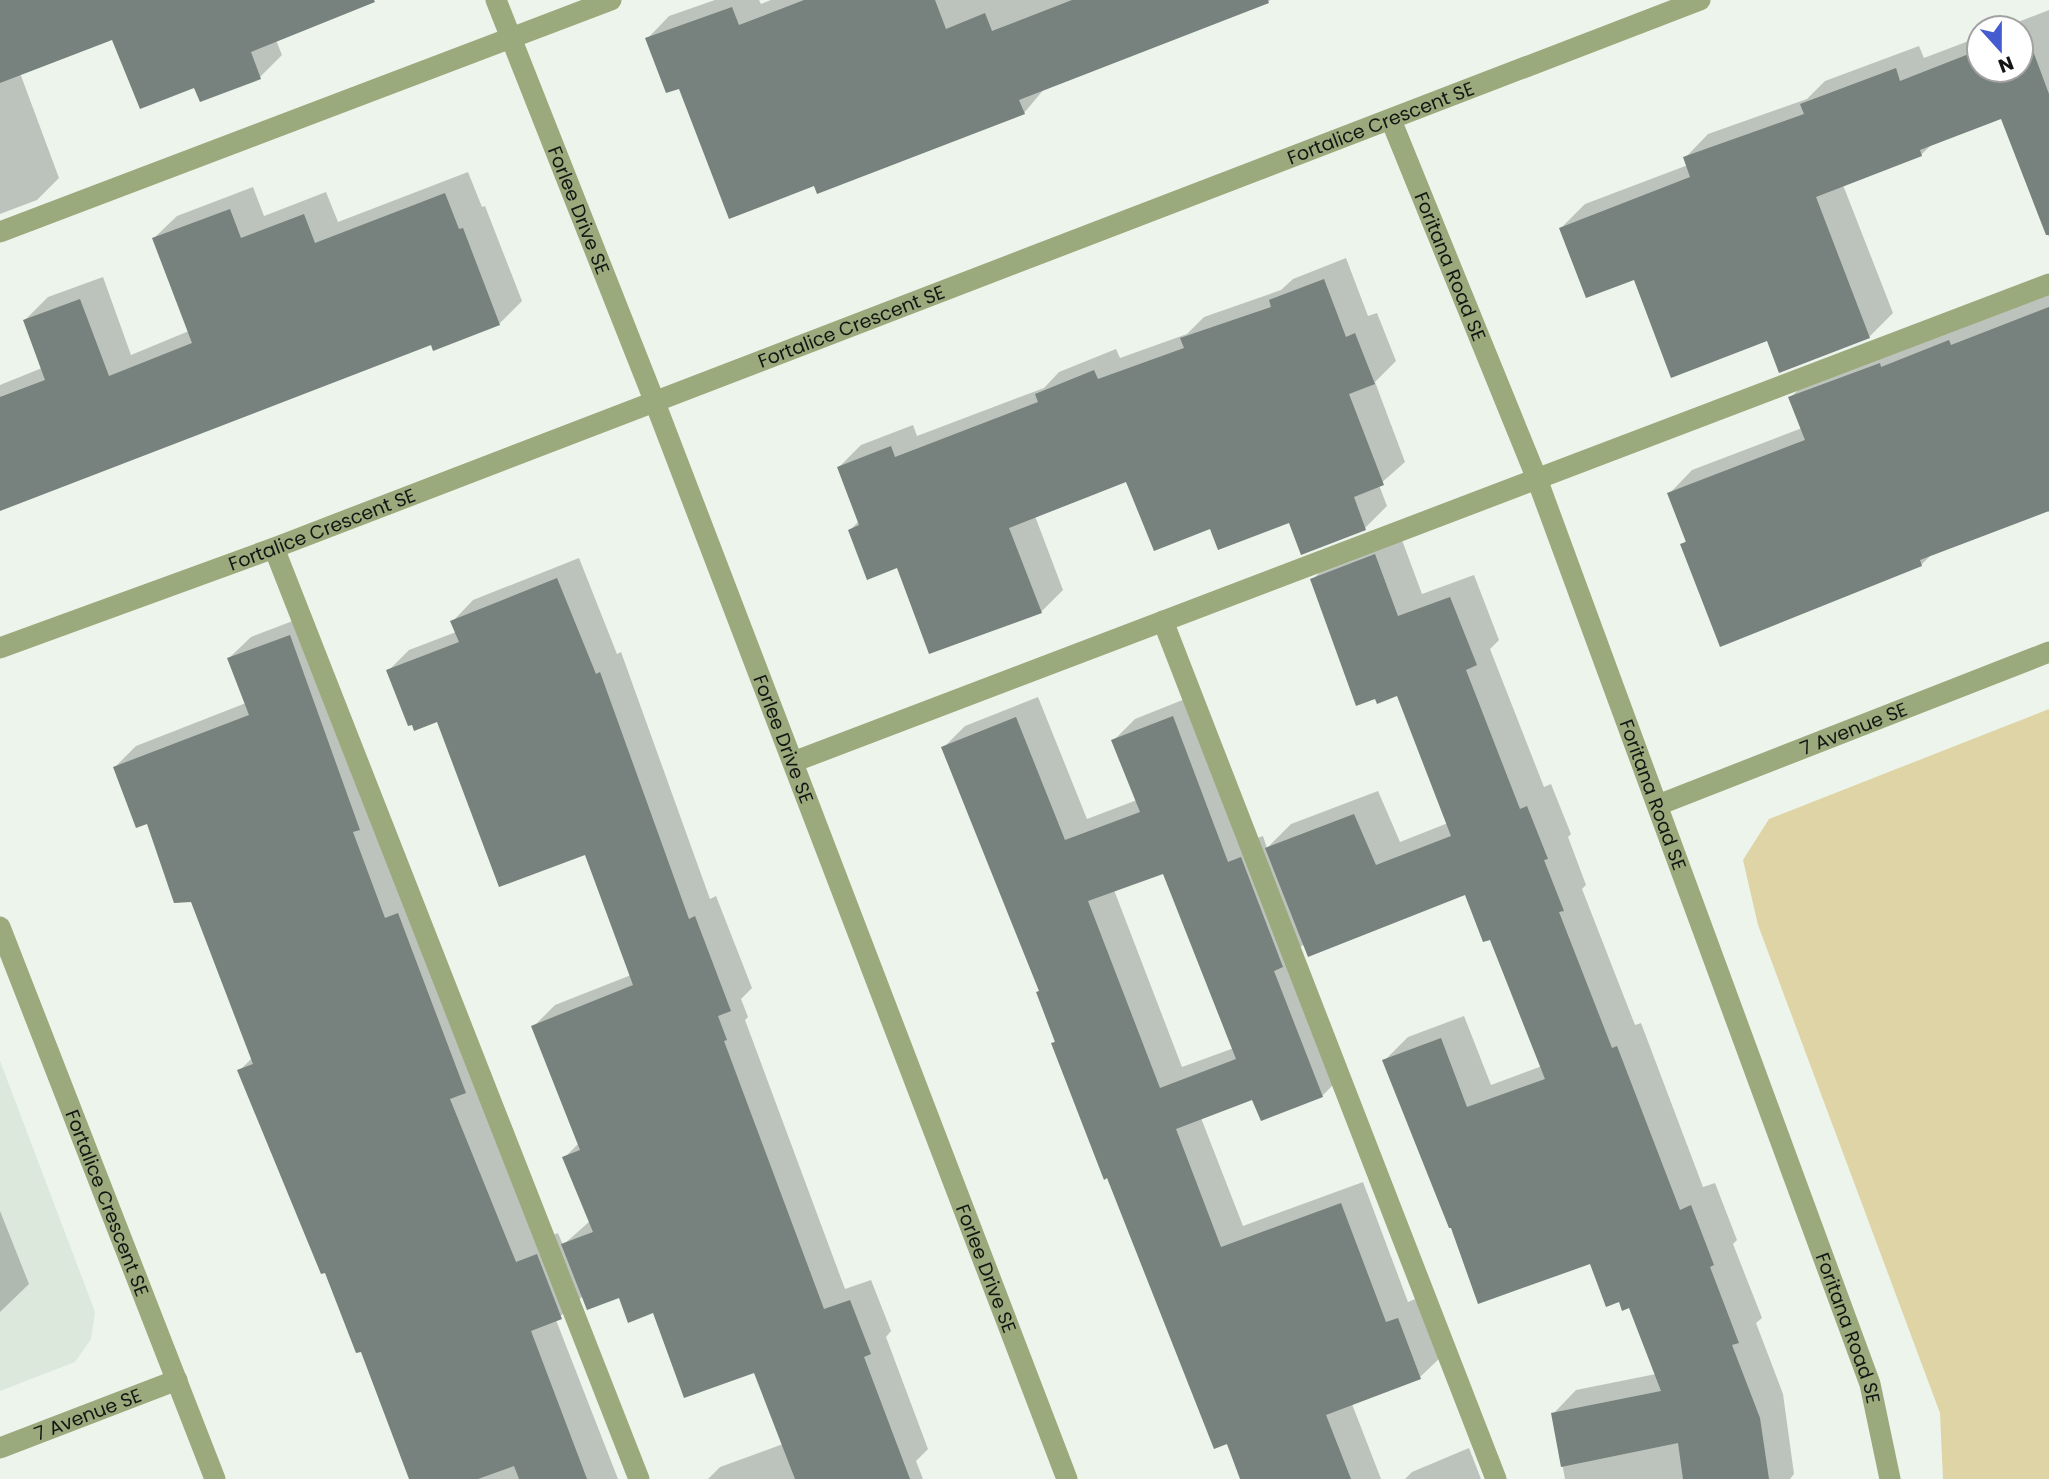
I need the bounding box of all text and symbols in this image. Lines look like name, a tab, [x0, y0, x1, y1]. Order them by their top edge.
north arrow	[1965, 14, 2035, 84]
text: N	[1994, 49, 2017, 80]
street label: Fortalice Crescent SE	[1283, 75, 1478, 171]
street label: Forlee Drive SE	[541, 142, 616, 279]
street label: Foritana Road SE	[1408, 188, 1492, 345]
street label: Fortalice Crescent SE	[754, 278, 949, 375]
street label: Fortalice Crescent SE	[225, 482, 419, 578]
street label: Forlee Drive SE	[746, 671, 820, 807]
street label: 7 Avenue SE	[1796, 696, 1911, 762]
street label: Foritana Road SE	[1613, 716, 1693, 874]
street label: Fortalice Crescent SE	[58, 1106, 156, 1300]
street label: Forlee Drive SE	[949, 1200, 1023, 1337]
street label: Foritana Road SE	[1809, 1249, 1887, 1406]
street label: 7 Avenue SE	[30, 1382, 145, 1448]

